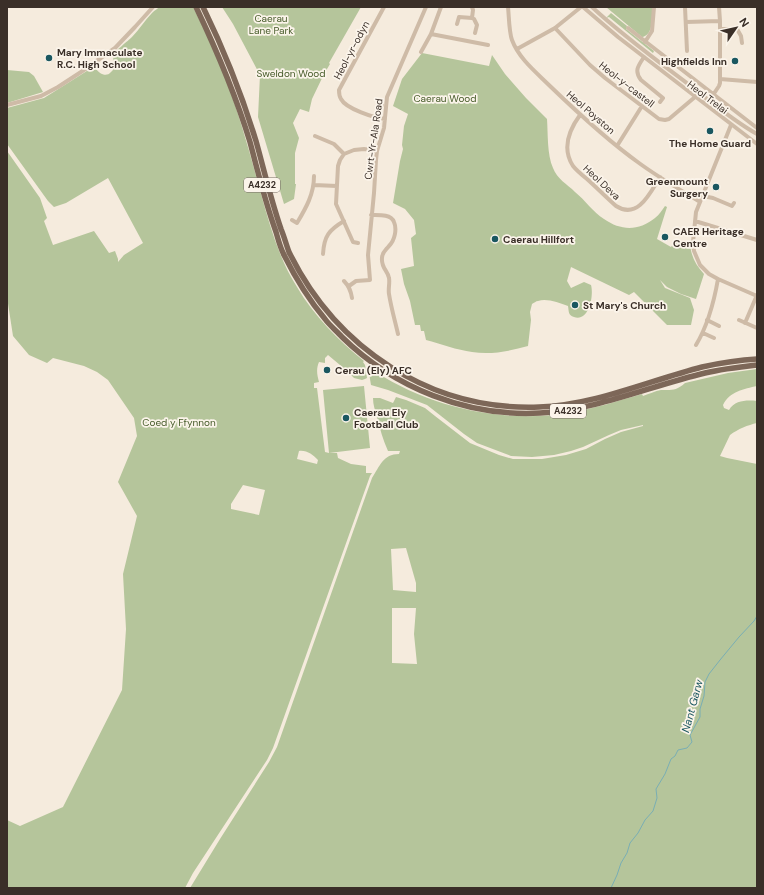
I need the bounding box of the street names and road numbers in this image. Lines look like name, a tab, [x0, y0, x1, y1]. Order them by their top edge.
street label: Heol-yr-odyn	[331, 19, 372, 82]
street label: Heol-y-castell	[596, 59, 657, 110]
street label: Heol Trelai	[685, 78, 731, 117]
street label: Heol Poyston	[564, 88, 618, 137]
street label: Cwrt-Yr-Ala Road	[361, 98, 386, 180]
street label: Heol Deva	[580, 162, 623, 203]
road number: A4232	[244, 178, 280, 192]
road number: A4232	[550, 404, 586, 418]

